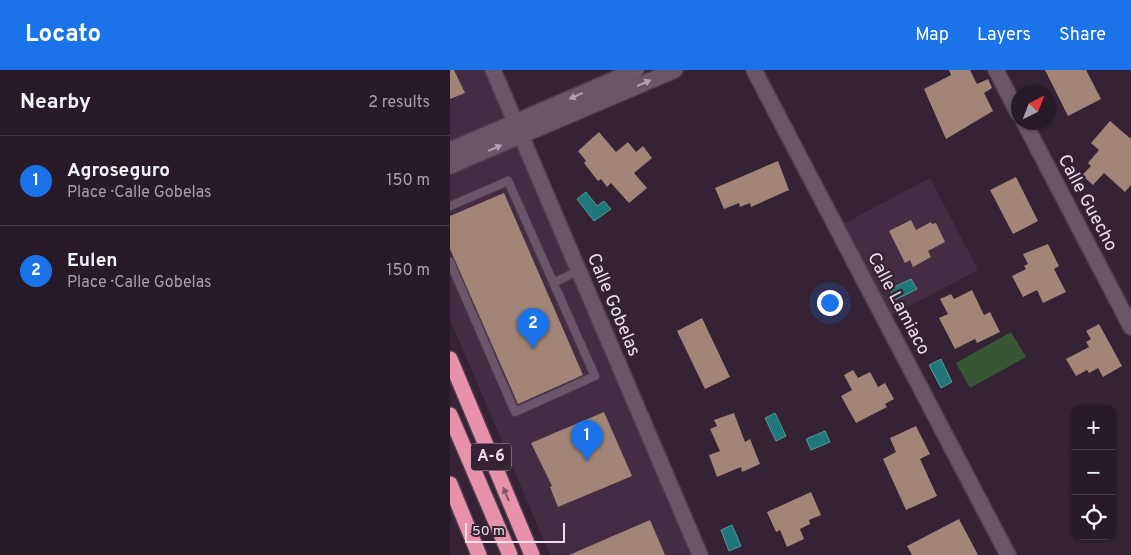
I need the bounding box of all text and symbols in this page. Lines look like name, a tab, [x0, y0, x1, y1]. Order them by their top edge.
text: Locato	[25, 20, 101, 50]
text: Map	[915, 24, 949, 47]
text: Layers	[977, 24, 1031, 47]
text: Share	[1059, 24, 1106, 47]
one-way arrow	[637, 79, 651, 87]
north arrow	[1011, 85, 1056, 130]
text: Nearby	[20, 89, 91, 116]
text: 2 results	[368, 93, 430, 113]
one-way arrow	[569, 93, 583, 101]
one-way arrow	[488, 143, 502, 151]
street label: Calle Guecho	[1052, 151, 1122, 255]
text: Agroseguro	[67, 159, 170, 183]
text: 1	[33, 171, 39, 191]
text: 150 m	[387, 171, 430, 191]
text: Place · Calle Gobelas	[67, 183, 212, 203]
text: Eulen	[67, 249, 118, 273]
street label: Calle Lamiaco	[861, 249, 935, 359]
street label: Calle Gobelas	[581, 250, 645, 360]
text: 2	[31, 261, 41, 281]
text: 150 m	[387, 261, 430, 281]
text: Place · Calle Gobelas	[67, 273, 212, 293]
your location	[817, 290, 843, 316]
pin: 2	[517, 308, 549, 349]
map controls	[1071, 405, 1116, 540]
button: +	[1071, 405, 1116, 450]
pin: 1	[571, 420, 603, 461]
road number: A-6	[471, 444, 511, 471]
button: −	[1071, 450, 1116, 495]
one-way arrow	[502, 487, 510, 501]
button: locate	[1071, 495, 1116, 540]
scale bar	[465, 520, 565, 543]
text: 50 m	[472, 523, 505, 540]

